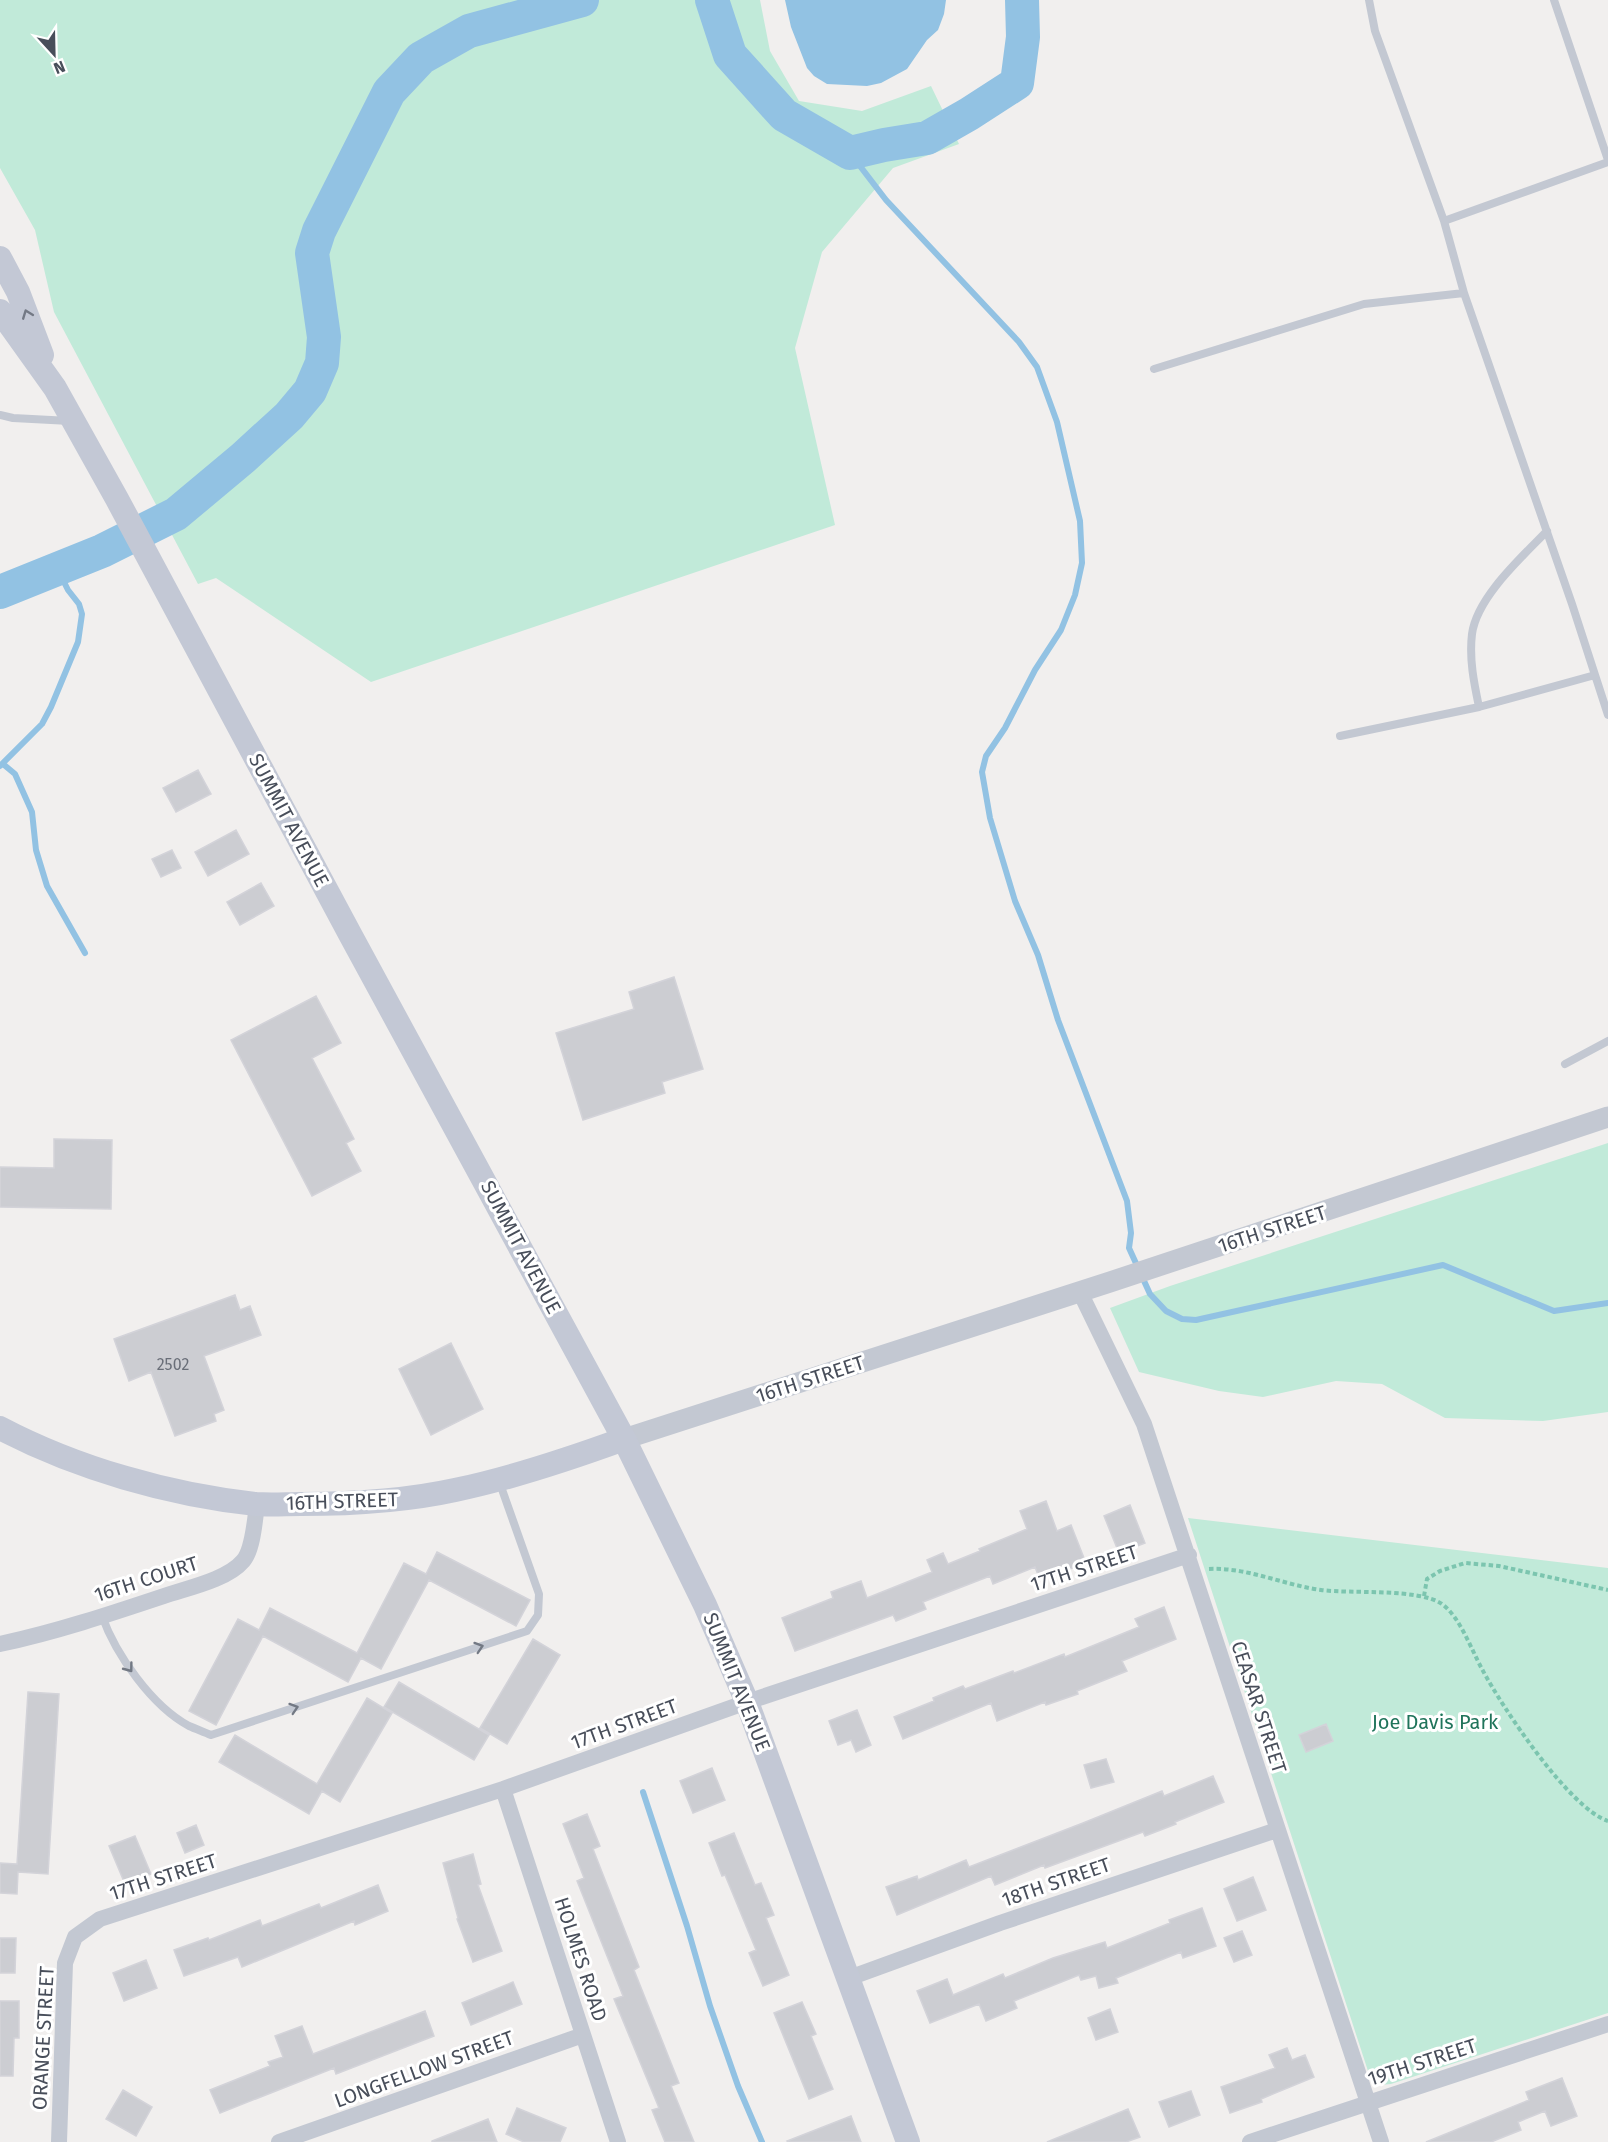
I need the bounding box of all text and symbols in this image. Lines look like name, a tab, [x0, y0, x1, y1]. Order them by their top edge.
north arrow	[24, 24, 84, 84]
text: N	[51, 57, 68, 78]
one-way arrow	[21, 309, 34, 320]
street label: SUMMIT AVENUE	[244, 749, 334, 891]
street label: SUMMIT AVENUE	[476, 1176, 566, 1318]
street label: 16TH STREET	[1215, 1200, 1330, 1258]
street label: 16TH STREET	[753, 1350, 868, 1408]
house number: 2502	[157, 1355, 189, 1374]
street label: 16TH STREET	[286, 1487, 399, 1515]
street label: 17TH STREET	[1027, 1539, 1141, 1597]
street label: 16TH COURT	[91, 1551, 201, 1607]
street label: SUMMIT AVENUE	[698, 1609, 776, 1755]
street label: CEASAR STREET	[1226, 1638, 1292, 1777]
one-way arrow	[473, 1642, 484, 1654]
one-way arrow	[122, 1661, 133, 1672]
street label: 17TH STREET	[568, 1693, 681, 1754]
one-way arrow	[288, 1703, 299, 1715]
park label: Joe Davis Park	[1372, 1710, 1499, 1734]
street label: 17TH STREET	[106, 1848, 220, 1906]
street label: 18TH STREET	[999, 1852, 1114, 1912]
street label: HOLMES ROAD	[550, 1894, 612, 2024]
street label: ORANGE STREET	[27, 1965, 59, 2111]
street label: LONGFELLOW STREET	[331, 2025, 518, 2113]
street label: 19TH STREET	[1365, 2033, 1480, 2091]

